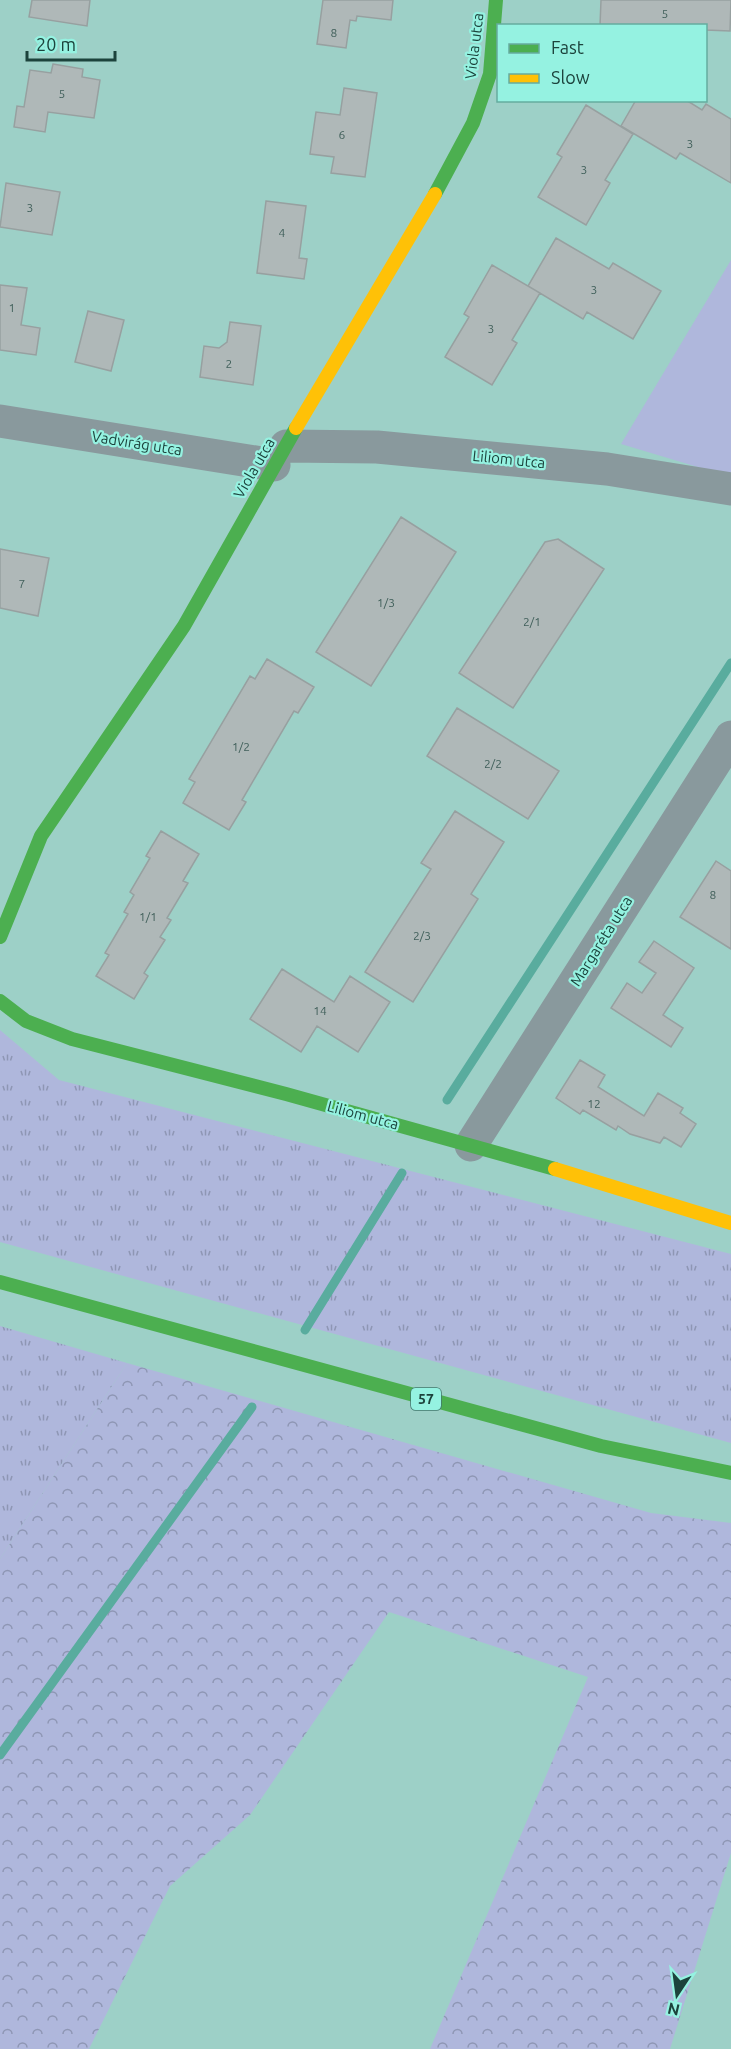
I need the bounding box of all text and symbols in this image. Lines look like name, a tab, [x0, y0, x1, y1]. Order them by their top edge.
house number: 5	[662, 7, 668, 20]
street label: Viola utca	[462, 12, 486, 80]
scale bar	[27, 24, 116, 62]
legend	[497, 24, 707, 102]
house number: 8	[331, 26, 338, 39]
text: 20 m	[36, 34, 76, 54]
text: Fast	[551, 37, 584, 57]
text: Slow	[551, 67, 590, 87]
house number: 5	[59, 87, 65, 100]
house number: 6	[339, 128, 346, 141]
house number: 3	[687, 137, 693, 150]
house number: 3	[581, 163, 587, 176]
house number: 3	[27, 201, 33, 214]
house number: 4	[279, 226, 286, 239]
house number: 3	[591, 283, 597, 296]
house number: 1	[9, 301, 15, 314]
house number: 3	[488, 322, 494, 335]
house number: 2	[226, 357, 232, 370]
street label: Vadvirág utca	[91, 427, 183, 459]
street label: Viola utca	[230, 435, 278, 501]
street label: Liliom utca	[472, 447, 546, 471]
house number: 7	[19, 577, 25, 590]
house number: 1/3	[377, 596, 395, 609]
house number: 2/1	[523, 615, 541, 628]
house number: 1/2	[232, 740, 250, 753]
house number: 2/2	[484, 757, 502, 770]
house number: 8	[710, 888, 717, 901]
street label: Margaréta utca	[567, 893, 635, 989]
house number: 1/1	[139, 910, 157, 923]
house number: 2/3	[413, 929, 431, 942]
house number: 14	[313, 1004, 327, 1017]
street label: Liliom utca	[325, 1097, 401, 1133]
house number: 12	[587, 1097, 601, 1110]
road number: 57	[411, 1388, 441, 1410]
north arrow	[647, 1965, 707, 2025]
text: N	[666, 2000, 681, 2020]

